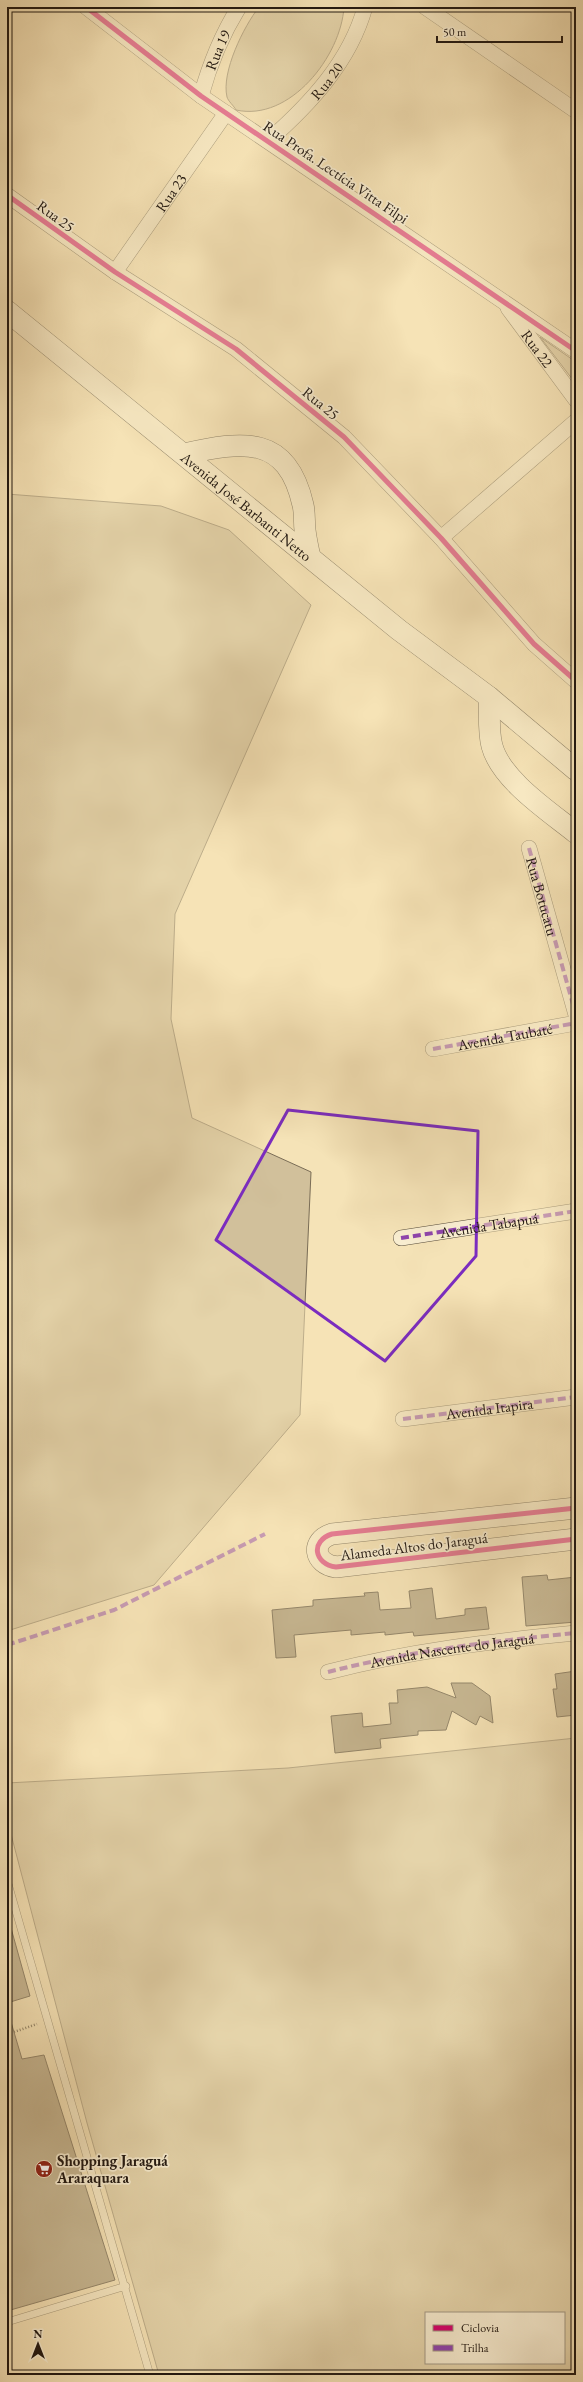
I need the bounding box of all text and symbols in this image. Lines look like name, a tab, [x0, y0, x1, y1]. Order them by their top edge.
scale bar	[437, 18, 562, 44]
text: 50 m	[443, 24, 467, 40]
street label: Rua 19	[200, 26, 234, 72]
street label: Rua 20	[306, 58, 347, 103]
street label: Rua Profa. Lectícia Vitta Filpi	[260, 116, 413, 228]
street label: Rua 23	[151, 170, 190, 215]
street label: Rua 25	[33, 196, 79, 236]
street label: Rua 22	[518, 326, 558, 371]
street label: Rua 25	[299, 382, 343, 424]
street label: Avenida José Barbanti Netto	[177, 447, 316, 565]
street label: Rua Botucatu	[522, 855, 563, 938]
street label: Avenida Taubaté	[455, 1018, 554, 1054]
street label: Avenida Tabapuá	[437, 1207, 539, 1242]
street label: Avenida Itapira	[443, 1393, 534, 1423]
street label: Alameda Altos do Jaraguá	[338, 1528, 489, 1565]
street label: Avenida Nascente do Jaraguá	[367, 1628, 535, 1672]
place label: Shopping Jaraguá Araraquara	[56, 2151, 168, 2187]
supermarket icon: Shopping Jaraguá Araraquara	[34, 2159, 54, 2179]
legend	[425, 2312, 565, 2364]
text: Ciclovia	[461, 2320, 499, 2336]
north arrow	[18, 2324, 58, 2364]
text: N	[34, 2327, 43, 2341]
text: Trilha	[461, 2340, 489, 2356]

